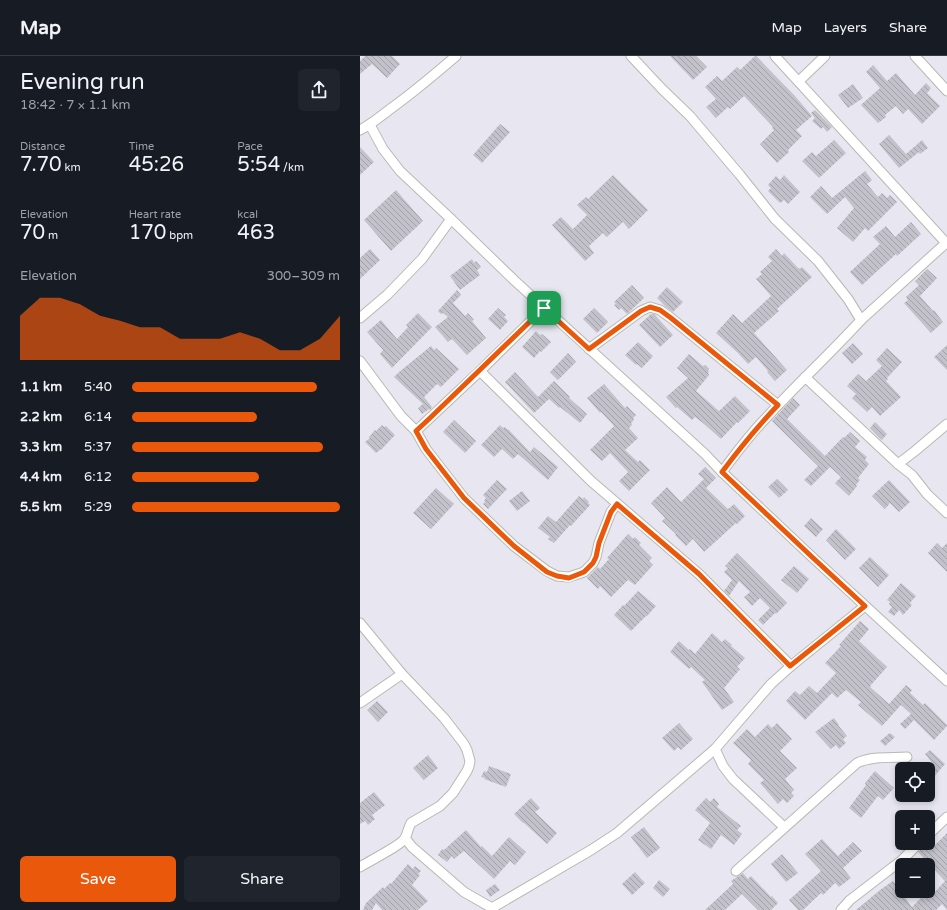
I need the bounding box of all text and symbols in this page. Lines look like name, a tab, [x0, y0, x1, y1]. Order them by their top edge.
text: Map	[20, 17, 61, 39]
text: Map	[772, 19, 802, 36]
text: Layers	[824, 19, 867, 36]
text: Share	[889, 19, 927, 36]
text: Evening run	[20, 69, 145, 95]
button: share	[298, 69, 340, 111]
text: 18:42 · 7 × 1.1 km	[20, 97, 131, 113]
text: Distance	[20, 140, 65, 153]
text: Time	[129, 140, 154, 153]
text: Pace	[237, 140, 263, 153]
text: 7.70	[20, 153, 62, 177]
text: 45:26	[129, 153, 184, 177]
text: 5:54	[237, 153, 280, 177]
text: km	[62, 161, 81, 174]
text: /km	[280, 161, 304, 174]
text: Elevation	[20, 208, 68, 221]
text: Heart rate	[129, 208, 181, 221]
text: kcal	[237, 208, 258, 221]
text: 70	[20, 221, 45, 245]
text: 170	[129, 221, 166, 245]
text: 463	[237, 221, 275, 245]
text: m	[45, 229, 58, 242]
text: bpm	[166, 229, 193, 242]
text: Elevation	[20, 268, 77, 284]
text: 300–309 m	[267, 268, 340, 284]
pin	[527, 291, 561, 325]
icon: arrive	[533, 297, 555, 319]
text: 1.1 km	[20, 379, 62, 395]
text: 5:40	[84, 379, 112, 395]
text: 2.2 km	[20, 409, 62, 425]
text: 6:14	[84, 409, 112, 425]
text: 3.3 km	[20, 439, 62, 455]
text: 5:37	[84, 439, 112, 455]
text: 4.4 km	[20, 469, 62, 485]
text: 6:12	[84, 469, 112, 485]
text: 5.5 km	[20, 499, 62, 515]
text: 5:29	[84, 499, 112, 515]
map controls	[895, 762, 935, 898]
button: locate	[895, 762, 935, 802]
button: +	[895, 810, 935, 850]
button: Save	[20, 856, 176, 902]
button: Share	[184, 856, 340, 902]
button: −	[895, 858, 935, 898]

